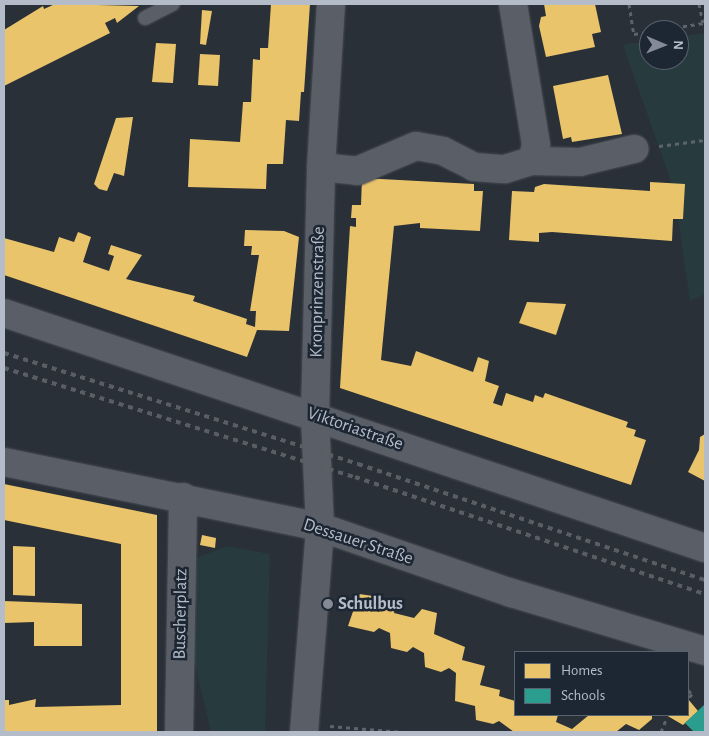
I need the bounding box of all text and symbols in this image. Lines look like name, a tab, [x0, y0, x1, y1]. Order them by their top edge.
north arrow	[639, 20, 689, 70]
text: N	[671, 40, 685, 50]
street label: Kronprinzenstraße	[306, 226, 330, 358]
street label: Viktoriastraße	[304, 403, 406, 455]
street label: Dessauer Straße	[300, 514, 416, 570]
street label: Buscherplatz	[169, 568, 193, 660]
place label: Schulbus	[338, 593, 403, 615]
marker: Schulbus	[322, 598, 334, 610]
legend	[514, 651, 689, 716]
text: Homes	[561, 663, 603, 678]
text: Schools	[561, 688, 605, 703]

